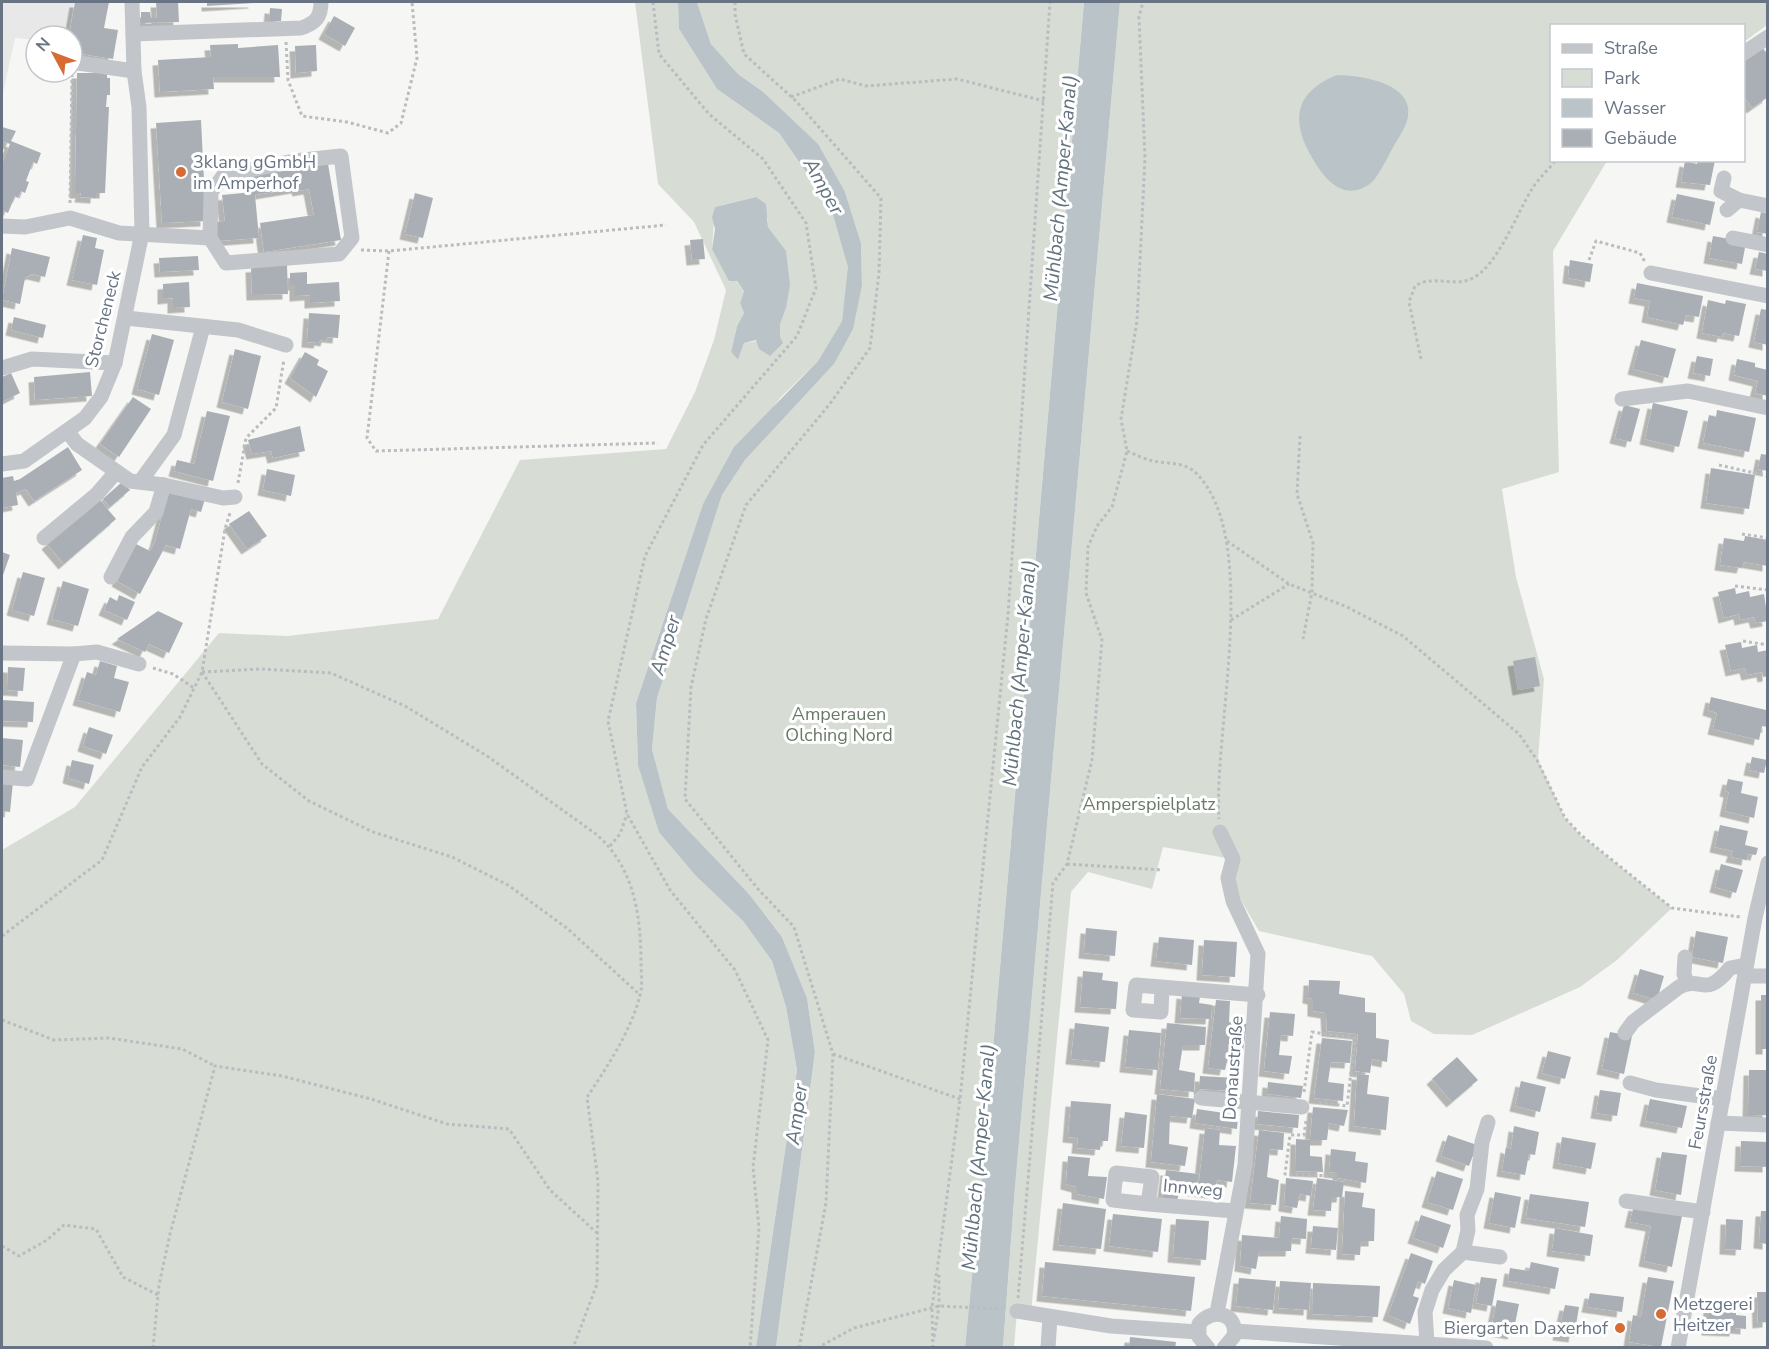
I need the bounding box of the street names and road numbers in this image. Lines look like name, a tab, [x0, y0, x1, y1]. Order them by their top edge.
street label: Storcheneck	[79, 267, 127, 370]
street label: Donaustraße	[1217, 1015, 1249, 1121]
street label: Feursstraße	[1683, 1053, 1723, 1151]
street label: Innweg	[1162, 1173, 1224, 1203]

